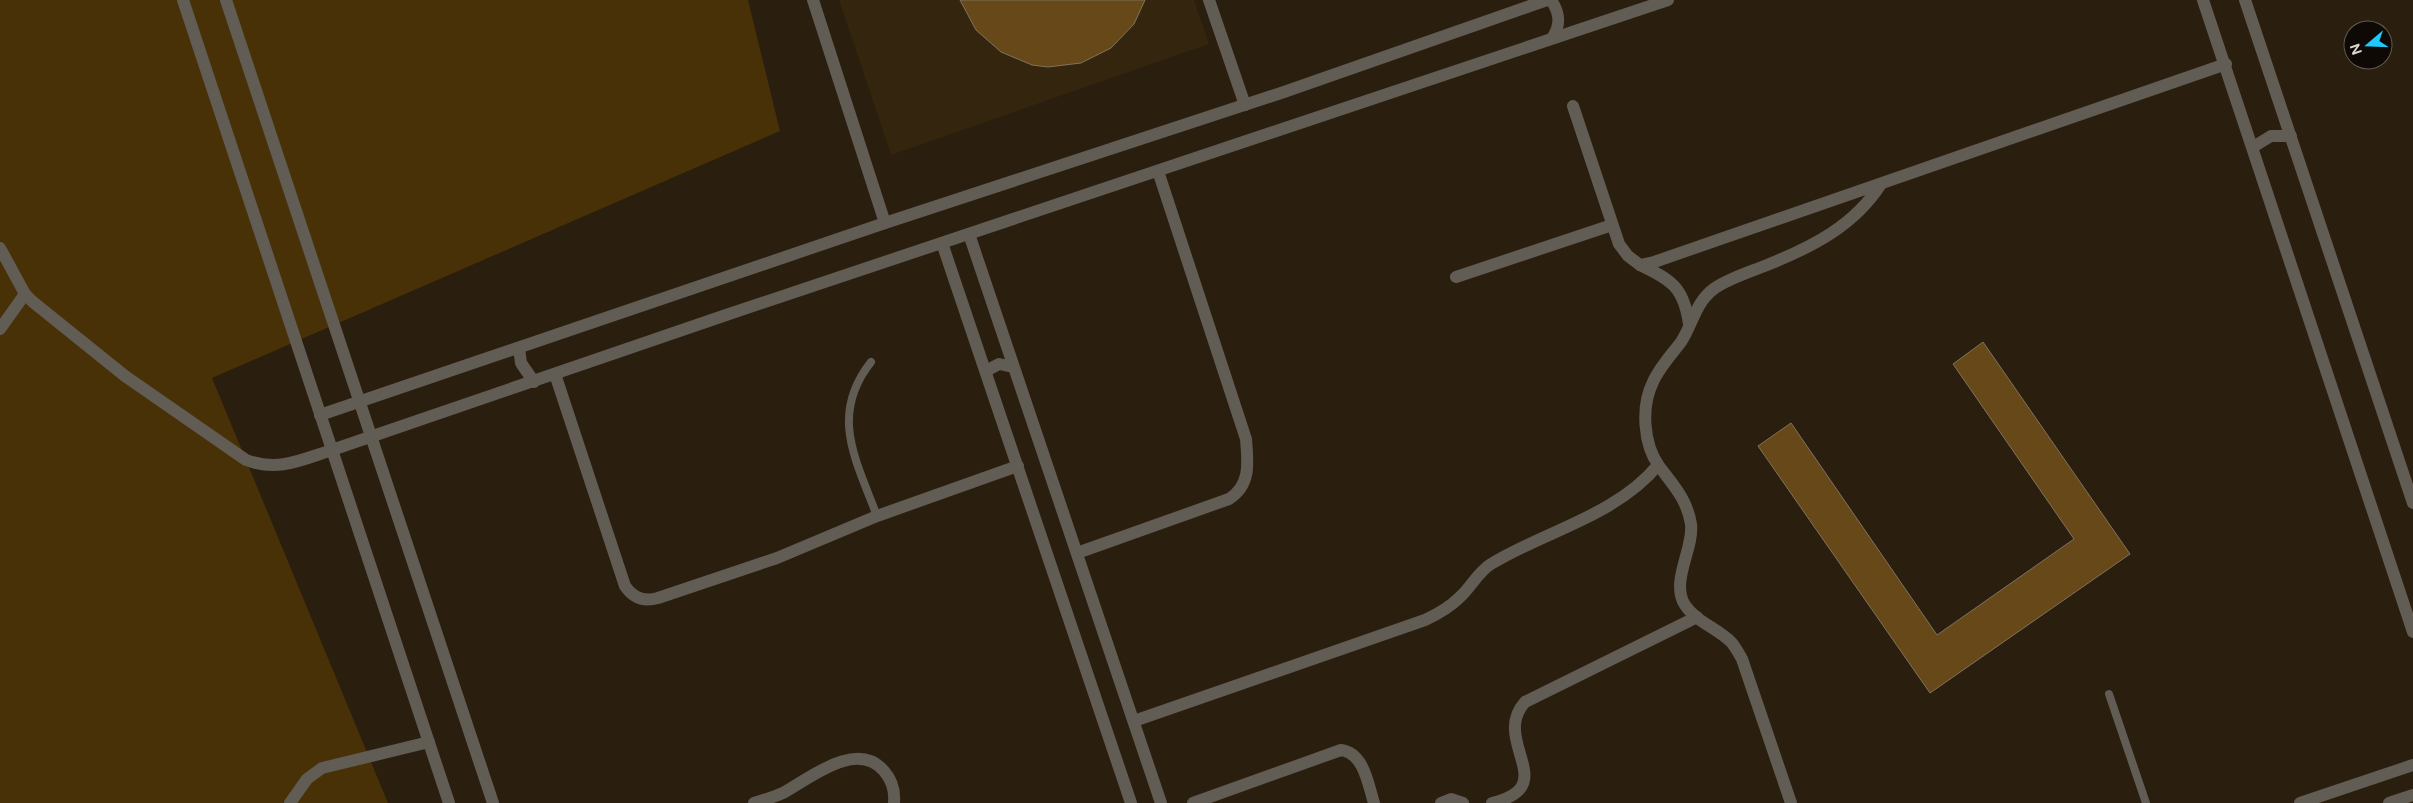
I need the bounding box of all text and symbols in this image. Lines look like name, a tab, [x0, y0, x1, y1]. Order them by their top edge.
north arrow	[2343, 20, 2393, 70]
text: N	[2346, 41, 2366, 57]

